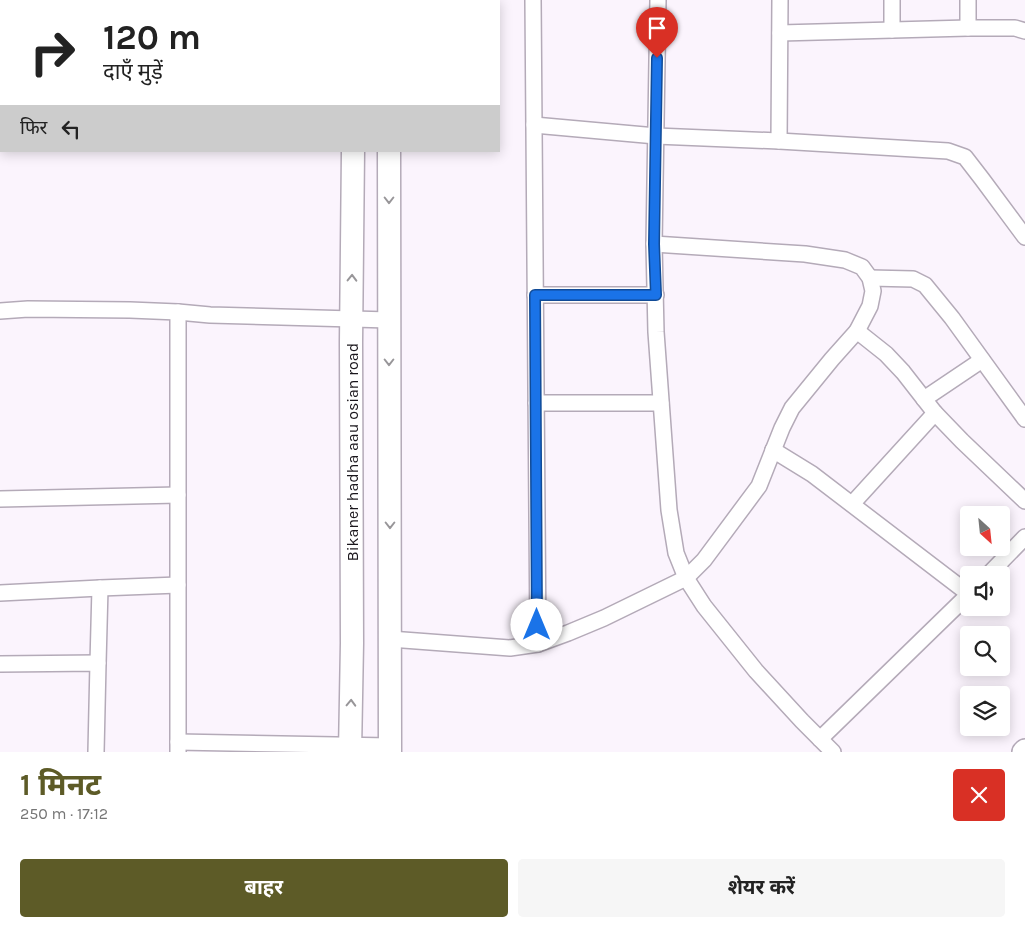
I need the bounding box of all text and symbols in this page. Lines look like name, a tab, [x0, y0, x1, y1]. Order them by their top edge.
pin	[636, 7, 678, 58]
icon: arrive	[643, 14, 671, 42]
text: 120 m	[103, 17, 201, 58]
icon: right	[20, 20, 85, 85]
text: दाएँ मुड़ें	[103, 59, 163, 85]
icon: left	[57, 115, 85, 143]
text: फिर	[20, 117, 47, 139]
one-way arrow	[384, 196, 394, 204]
one-way arrow	[347, 274, 357, 282]
street label: Bikaner hadha aau osian road	[343, 343, 362, 561]
one-way arrow	[384, 359, 394, 367]
north arrow	[960, 506, 1010, 556]
map controls	[960, 506, 1010, 736]
one-way arrow	[385, 522, 395, 529]
button: sound	[960, 566, 1010, 616]
position arrow	[510, 598, 562, 650]
button: search	[960, 626, 1010, 676]
button: layers	[960, 686, 1010, 736]
one-way arrow	[345, 699, 356, 707]
text: 1 मिनट	[20, 767, 101, 803]
button: close	[953, 769, 1005, 821]
text: 250 m · 17:12	[20, 804, 108, 823]
button: बाहर	[20, 859, 508, 917]
button: शेयर करें	[518, 859, 1005, 917]

